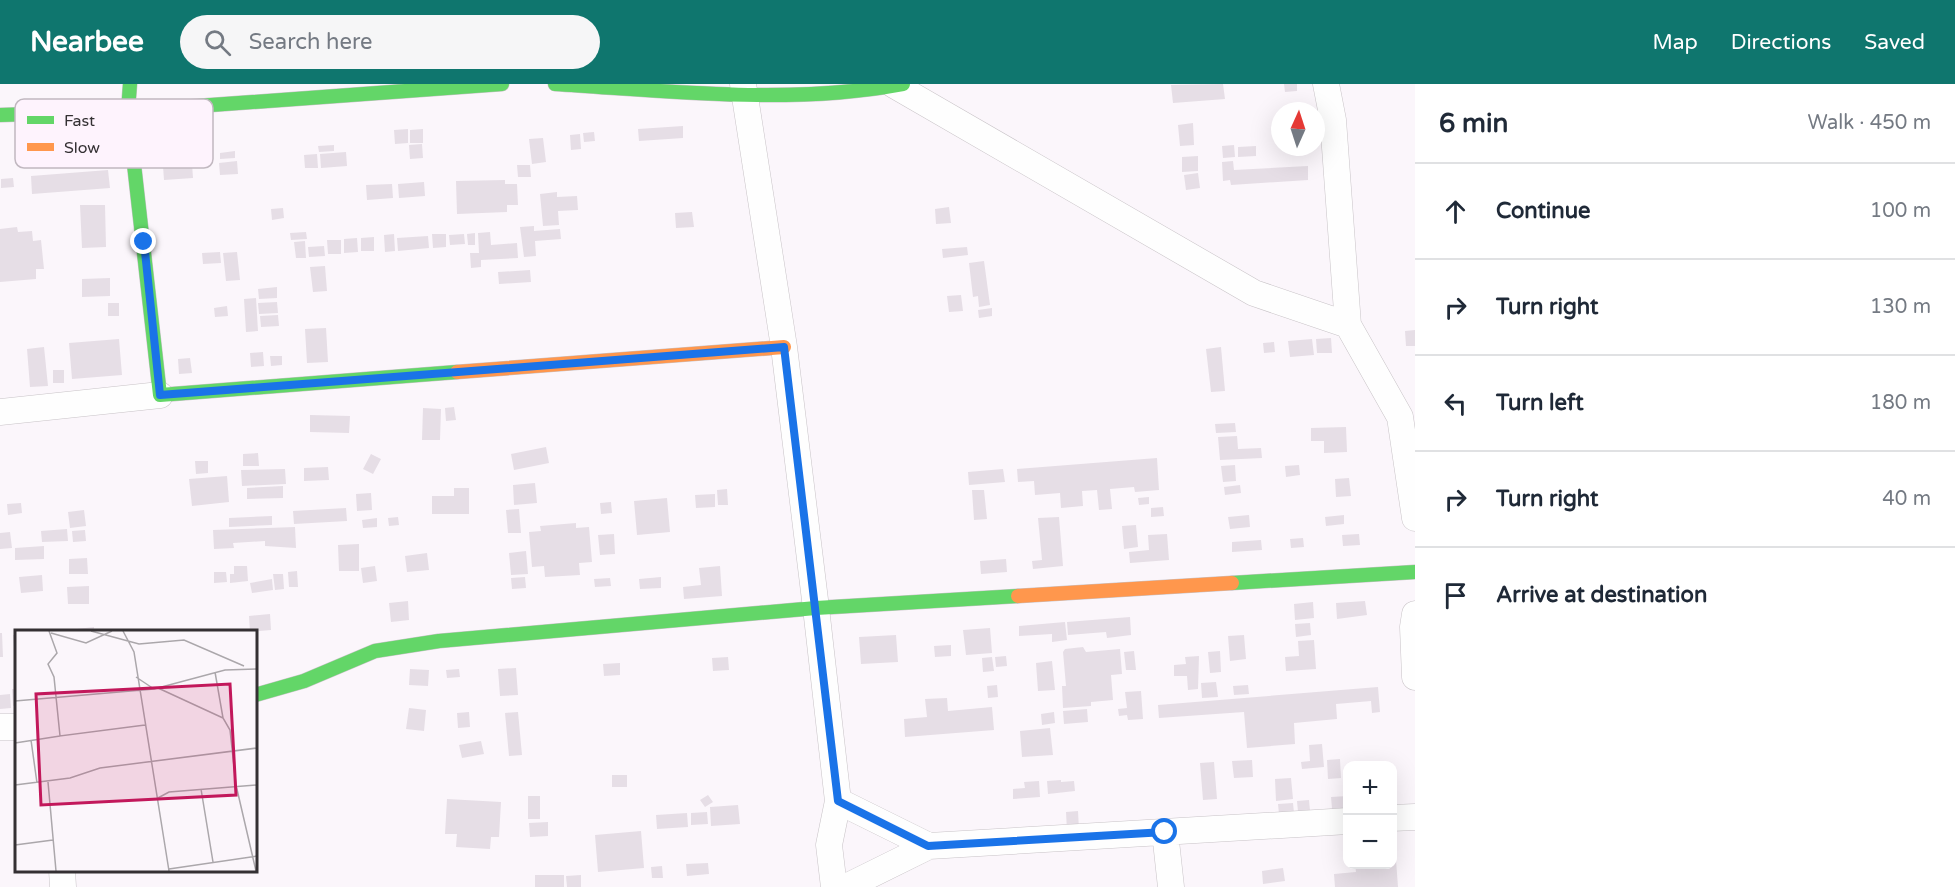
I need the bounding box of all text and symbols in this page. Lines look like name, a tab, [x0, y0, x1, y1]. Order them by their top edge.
search box	[180, 15, 600, 69]
text: Nearbee	[30, 25, 144, 59]
icon: search	[201, 26, 234, 59]
text: Search here	[249, 29, 372, 55]
text: Map	[1652, 30, 1698, 55]
text: Directions	[1731, 30, 1831, 55]
text: Saved	[1864, 30, 1925, 55]
legend	[15, 99, 213, 168]
north arrow	[1271, 102, 1325, 156]
text: 6 min	[1439, 108, 1508, 139]
text: Fast	[64, 111, 95, 131]
text: Walk · 450 m	[1808, 111, 1931, 135]
text: Slow	[64, 138, 100, 158]
icon: ahead	[1439, 195, 1472, 228]
text: Continue	[1496, 198, 1591, 224]
text: 100 m	[1870, 199, 1931, 223]
route end	[130, 228, 156, 254]
icon: right	[1439, 291, 1472, 324]
text: Turn right	[1496, 294, 1598, 320]
text: 130 m	[1870, 295, 1931, 319]
icon: left	[1439, 387, 1472, 420]
text: Turn left	[1496, 390, 1584, 416]
text: 180 m	[1870, 391, 1931, 415]
icon: right	[1439, 483, 1472, 516]
text: Turn right	[1496, 486, 1598, 512]
text: 40 m	[1882, 487, 1931, 511]
icon: arrive	[1439, 579, 1472, 612]
text: Arrive at destination	[1496, 582, 1707, 608]
inset map	[15, 630, 256, 872]
map controls	[1343, 761, 1397, 869]
button: +	[1343, 761, 1397, 815]
button: −	[1343, 815, 1397, 869]
route start	[1151, 818, 1177, 844]

